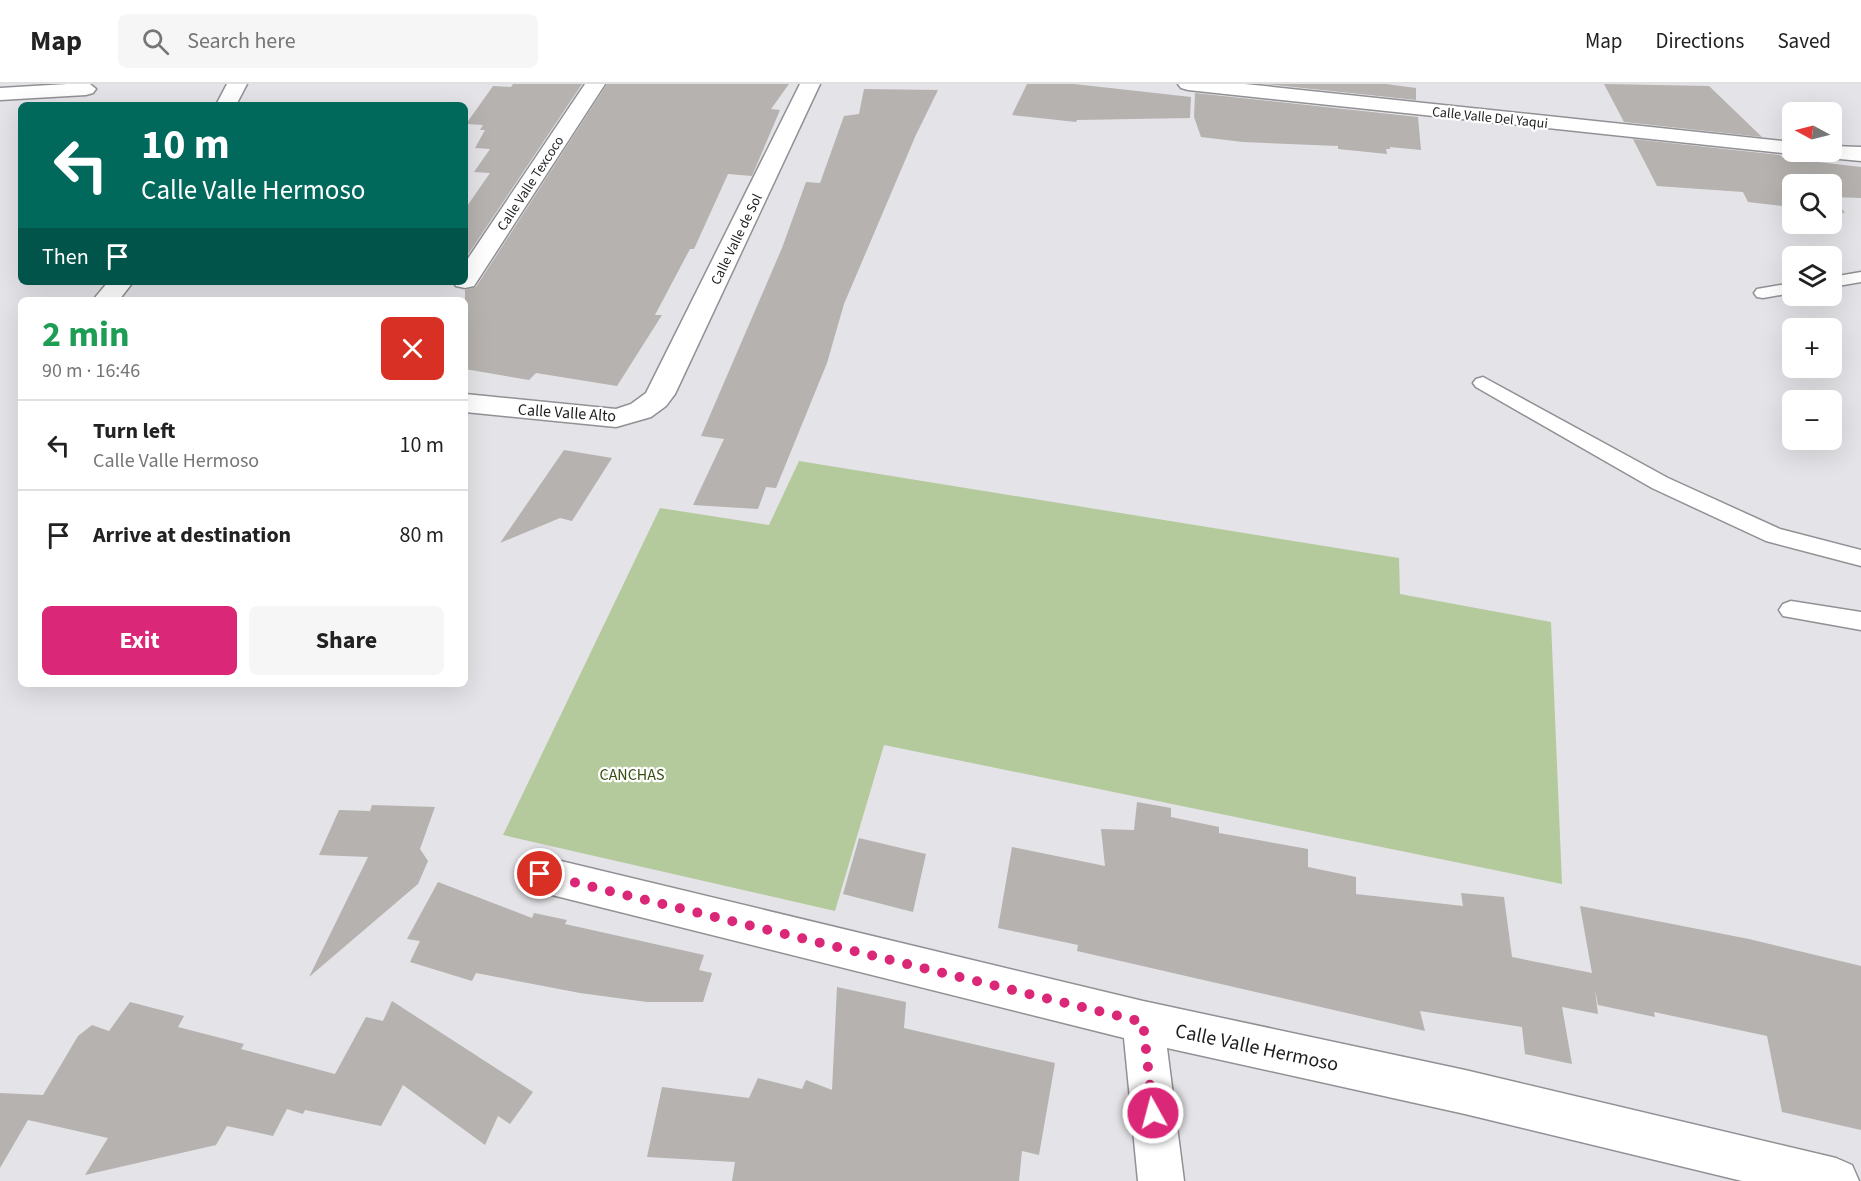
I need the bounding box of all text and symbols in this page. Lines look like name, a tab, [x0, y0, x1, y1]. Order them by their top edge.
search box	[118, 14, 538, 68]
text: Map	[30, 21, 82, 61]
icon: search	[139, 25, 172, 58]
text: Search here	[187, 25, 296, 57]
text: Map	[1585, 26, 1623, 56]
text: Directions	[1656, 26, 1744, 56]
text: Saved	[1777, 26, 1831, 56]
street label: Calle Valle Del Yaqui	[1431, 102, 1549, 134]
north arrow	[1782, 102, 1842, 162]
map controls	[1782, 102, 1842, 450]
text: 10 m	[141, 115, 230, 175]
icon: left	[42, 126, 120, 204]
street label: Calle Valle Texcoco	[493, 132, 569, 235]
text: Calle Valle Hermoso	[141, 171, 365, 210]
button: search	[1782, 174, 1842, 234]
street label: Calle Valle de Sol	[706, 190, 768, 288]
icon: arrive	[101, 240, 134, 273]
text: Then	[42, 241, 89, 273]
button: layers	[1782, 246, 1842, 306]
text: 2 min	[42, 309, 130, 360]
button: close	[381, 317, 444, 380]
button: +	[1782, 318, 1842, 378]
text: 90 m · 16:46	[42, 357, 140, 385]
button: −	[1782, 390, 1842, 450]
street label: Calle Valle Alto	[517, 399, 617, 427]
text: Turn left	[93, 415, 175, 447]
icon: left	[42, 429, 75, 462]
text: 10 m	[399, 429, 444, 461]
text: Calle Valle Hermoso	[93, 447, 259, 475]
icon: arrive	[42, 519, 75, 552]
text: Arrive at destination	[93, 519, 291, 551]
text: 80 m	[399, 519, 444, 551]
button: Exit	[42, 606, 237, 675]
button: Share	[249, 606, 444, 675]
park label: CANCHAS	[600, 764, 664, 786]
pin	[514, 848, 565, 899]
icon: arrive	[523, 857, 556, 890]
street label: Calle Valle Hermoso	[1173, 1017, 1341, 1079]
position arrow	[1121, 1081, 1185, 1145]

